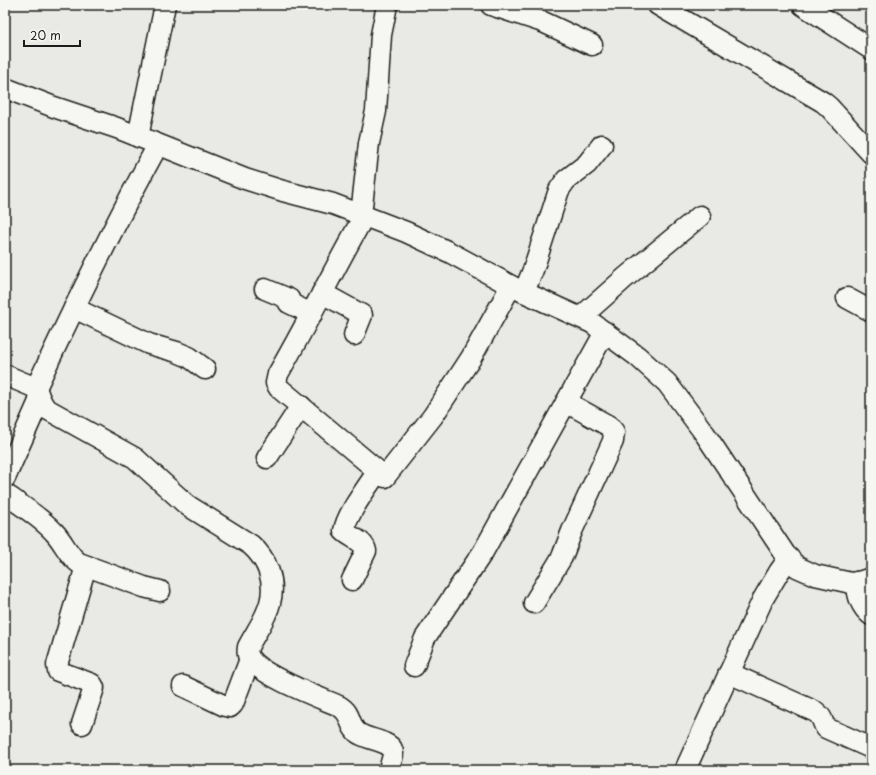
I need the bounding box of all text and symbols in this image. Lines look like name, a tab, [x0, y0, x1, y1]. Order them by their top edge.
scale bar	[24, 22, 80, 48]
text: 20 m	[30, 26, 61, 44]

